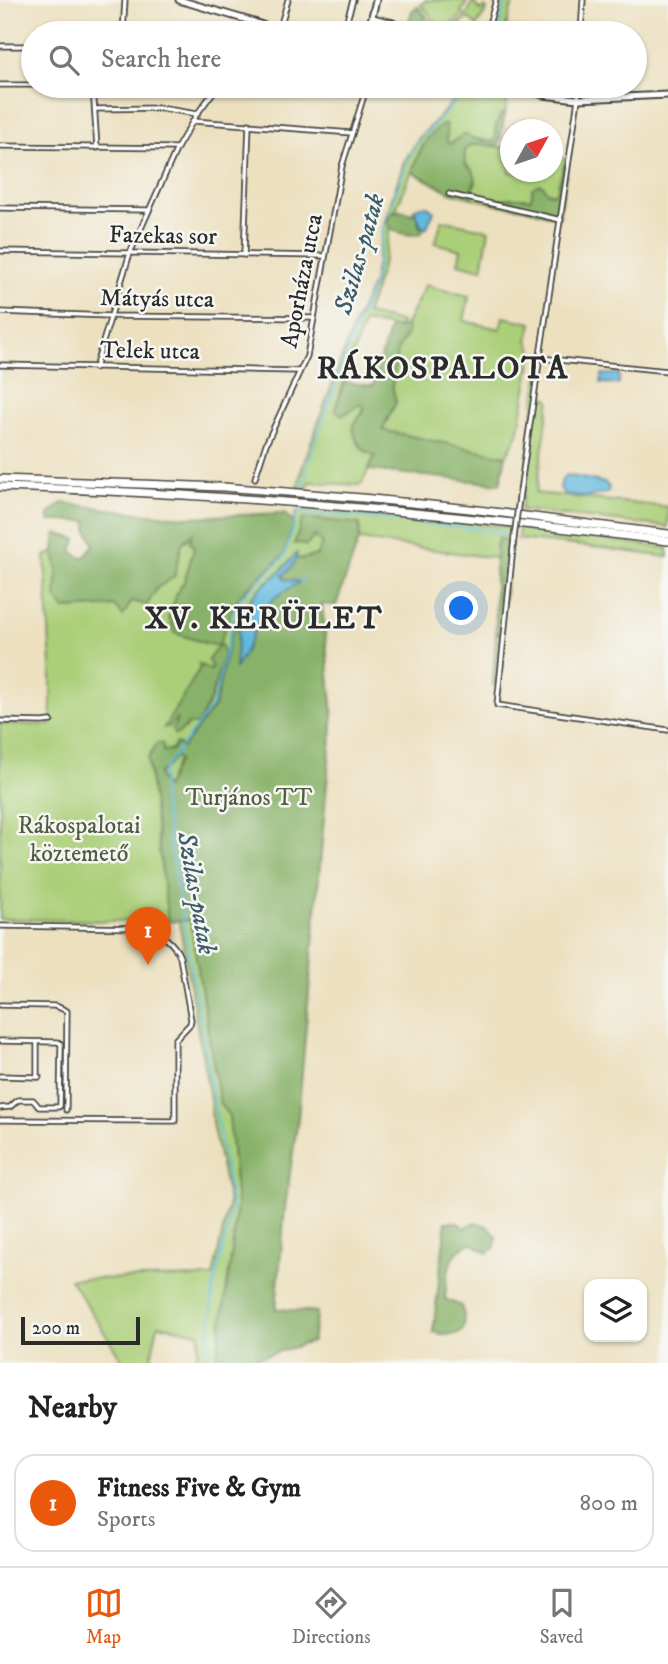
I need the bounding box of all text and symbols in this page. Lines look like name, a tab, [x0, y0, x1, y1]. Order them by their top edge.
search box	[21, 21, 647, 98]
icon: search	[45, 41, 83, 79]
text: Search here	[101, 43, 221, 76]
north arrow	[500, 119, 563, 182]
water label: Szilas-patak	[327, 190, 393, 319]
street label: Aporháza utca	[274, 211, 330, 351]
street label: Fazekas sor	[109, 220, 217, 252]
street label: Mátyás utca	[100, 283, 215, 315]
street label: Telek utca	[100, 335, 201, 367]
district label: RÁKOSPALOTA	[317, 348, 569, 389]
your location	[444, 591, 478, 625]
district label: XV. KERÜLET	[145, 599, 383, 639]
park label: Turjános TT	[186, 783, 312, 813]
park label: Rákospalotai köztemető	[18, 811, 140, 869]
water label: Szilas-patak	[169, 828, 223, 957]
pin: 1	[125, 907, 171, 965]
map controls	[584, 1279, 647, 1342]
button: layers	[584, 1279, 647, 1342]
scale bar	[21, 1314, 140, 1346]
text: 200 m	[32, 1317, 80, 1340]
text: Nearby	[28, 1390, 117, 1427]
text: Fitness Five & Gym	[97, 1472, 301, 1505]
text: 1	[49, 1489, 57, 1518]
text: 800 m	[580, 1489, 638, 1518]
text: Sports	[97, 1505, 155, 1534]
tab: Map	[85, 1584, 123, 1649]
tab: Directions	[292, 1584, 371, 1649]
tab: Saved	[540, 1584, 583, 1649]

